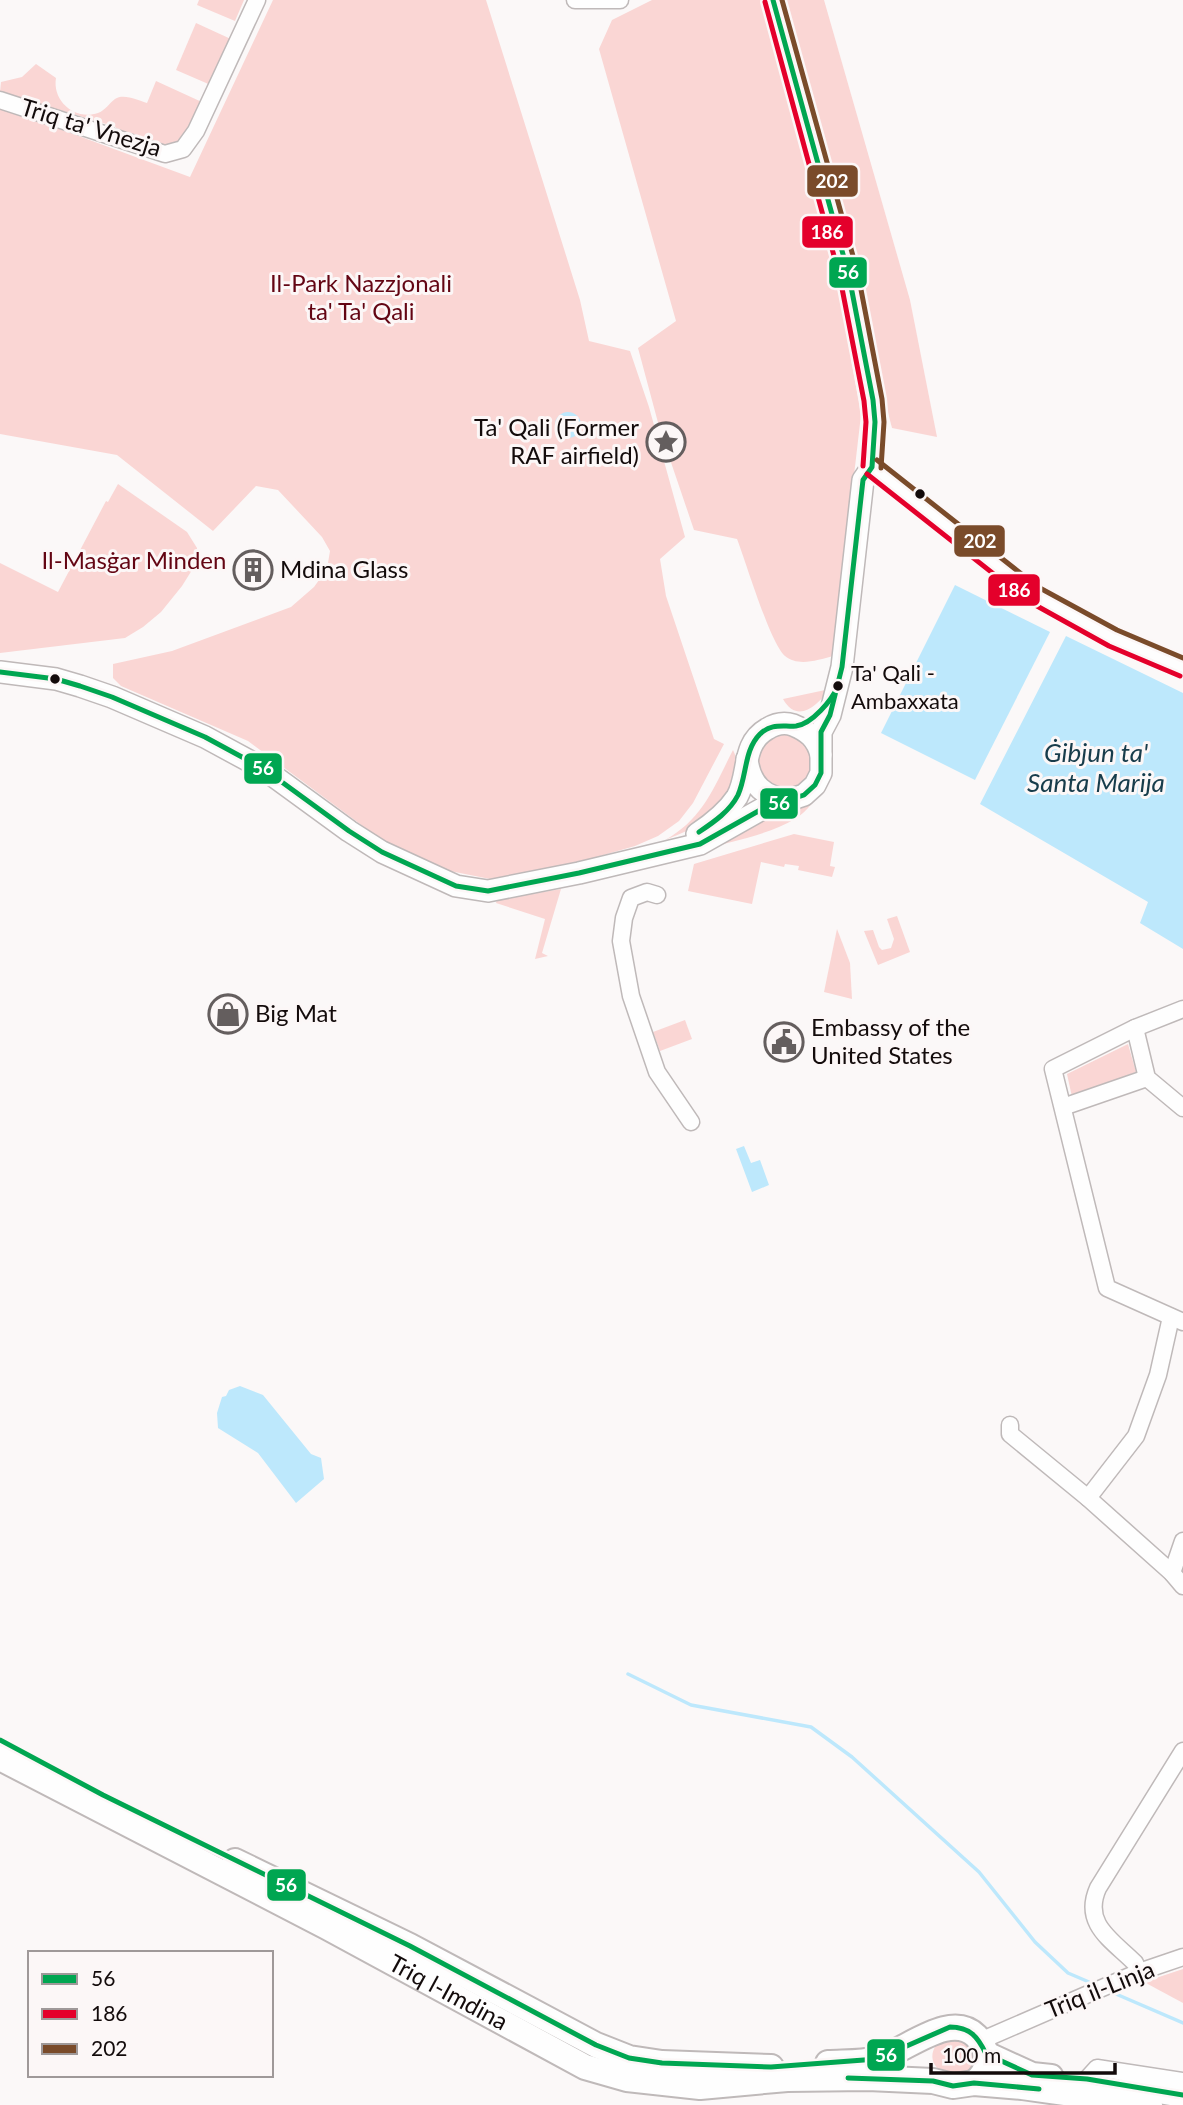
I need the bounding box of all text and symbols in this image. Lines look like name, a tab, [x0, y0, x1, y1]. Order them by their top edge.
street label: Triq ta' Vnezja	[18, 91, 165, 162]
line badge: 202	[806, 164, 859, 198]
text: 202	[815, 169, 849, 192]
line badge: 186	[801, 215, 854, 249]
text: 186	[810, 220, 844, 243]
line badge: 56	[828, 256, 868, 289]
text: 56	[837, 260, 859, 283]
park label: Il-Park Nazzjonali ta' Ta' Qali	[270, 268, 452, 325]
place label: Ta' Qali (Former RAF airfield)	[474, 412, 639, 469]
place icon: Ta' Qali (Former RAF airfield)	[645, 421, 687, 463]
unlabelled marker	[913, 487, 927, 501]
line badge: 202	[953, 524, 1006, 558]
text: 202	[963, 529, 997, 552]
park label: Il-Masġar Minden	[42, 545, 226, 574]
building icon: Mdina Glass	[232, 549, 274, 591]
place label: Mdina Glass	[280, 554, 408, 583]
line badge: 186	[987, 573, 1041, 607]
text: 186	[997, 578, 1031, 601]
place label: Ta' Qali - Ambaxxata	[851, 659, 959, 714]
unlabelled marker	[48, 672, 62, 686]
marker: Ta' Qali - Ambaxxata	[831, 679, 845, 693]
water label: Ġibjun ta' Santa Marija	[1027, 736, 1165, 798]
line badge: 56	[243, 752, 283, 785]
text: 56	[252, 756, 274, 779]
line badge: 56	[759, 787, 799, 820]
text: 56	[768, 791, 790, 814]
shop icon: Big Mat	[207, 993, 249, 1035]
place label: Big Mat	[255, 998, 337, 1027]
place label: Embassy of the United States	[811, 1012, 970, 1069]
public building icon: Embassy of the United States	[763, 1021, 805, 1063]
line badge: 56	[266, 1868, 307, 1902]
text: 56	[275, 1873, 297, 1896]
street label: Triq l-Imdina	[384, 1947, 513, 2035]
legend	[28, 1951, 273, 2077]
street label: Triq il-Linja	[1041, 1954, 1158, 2024]
text: 56	[91, 1965, 115, 1990]
text: 186	[91, 2000, 128, 2025]
scale bar	[931, 2032, 1115, 2076]
text: 202	[91, 2035, 128, 2060]
line badge: 56	[866, 2038, 906, 2072]
text: 100 m	[942, 2042, 1001, 2067]
text: 56	[875, 2043, 897, 2066]

